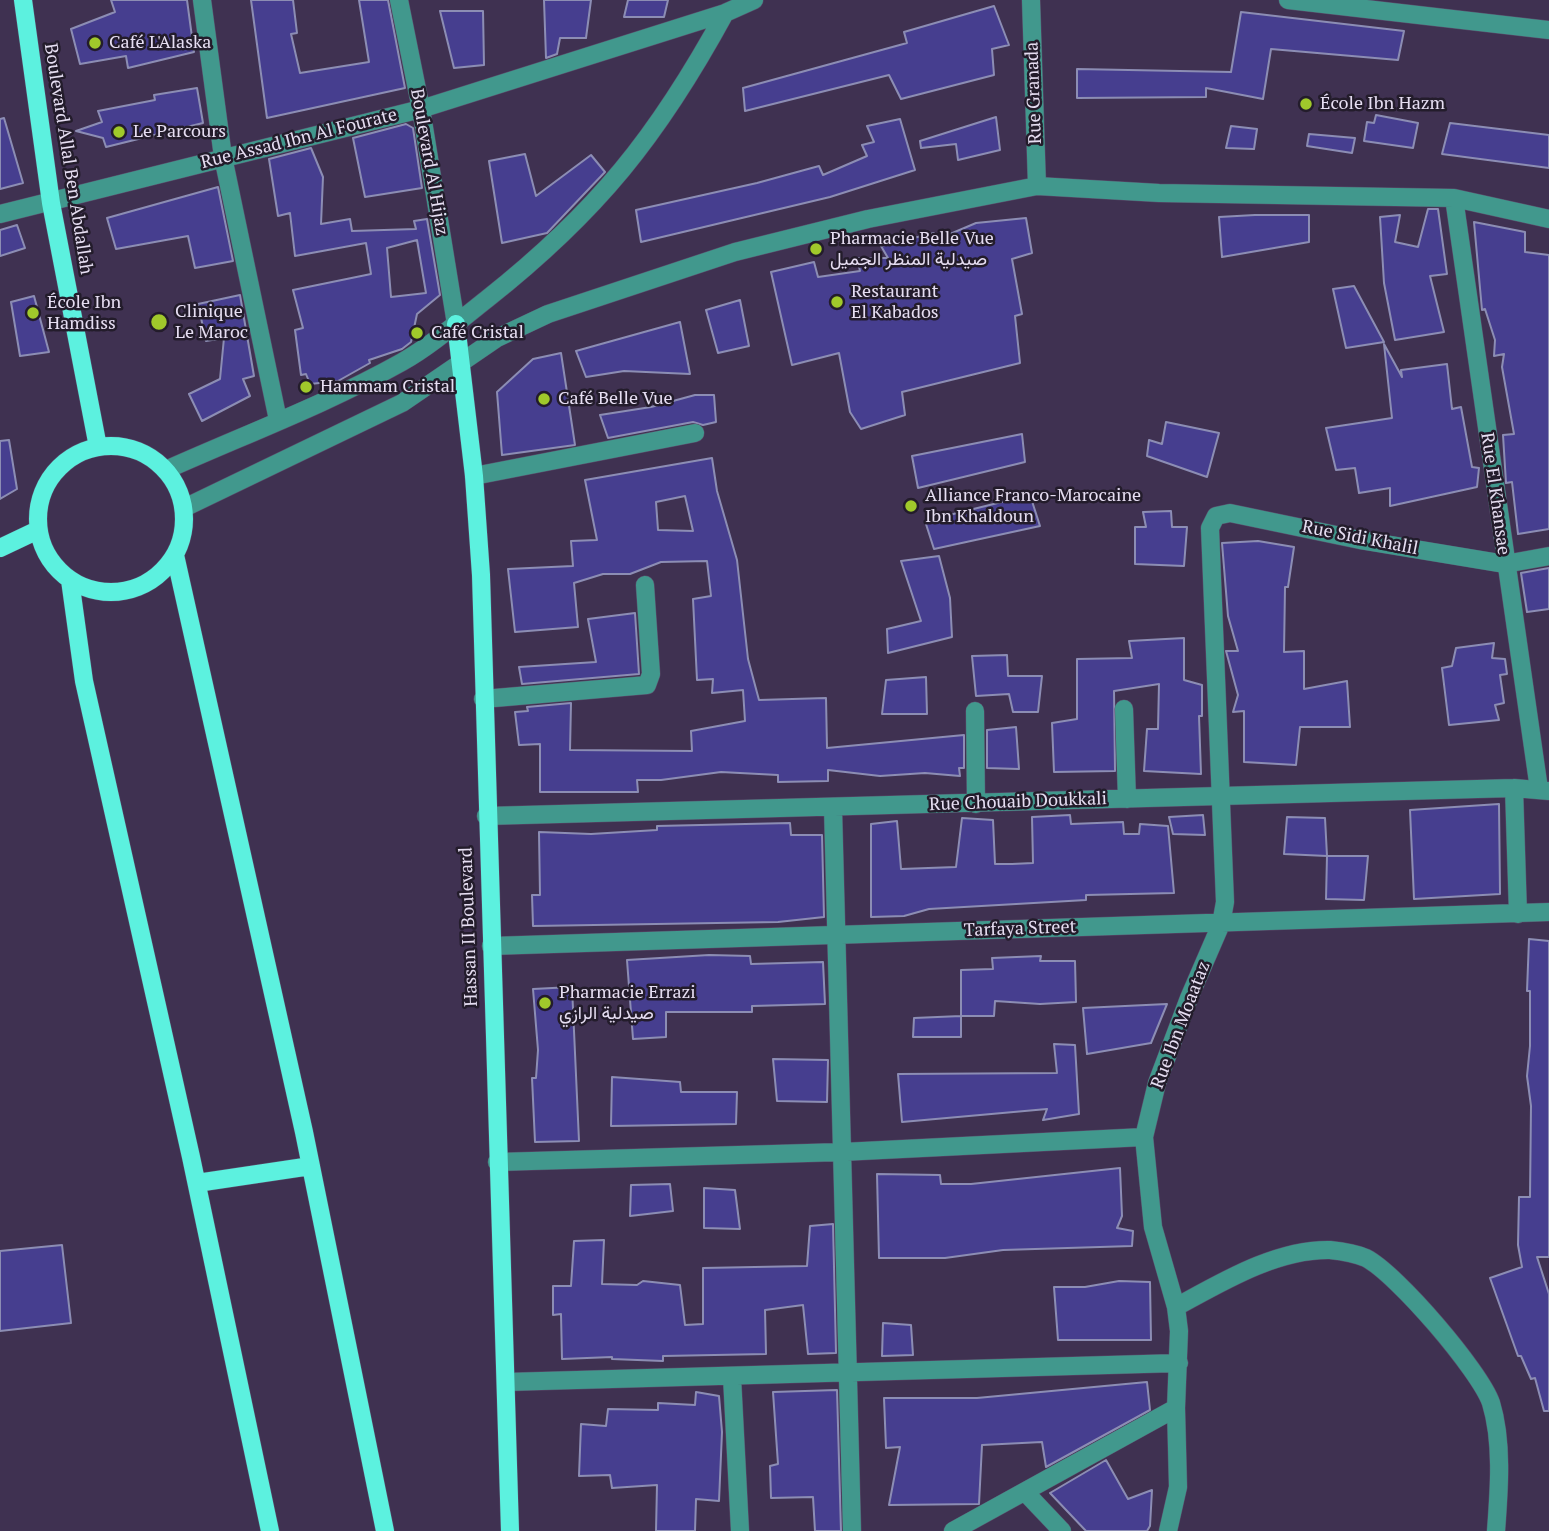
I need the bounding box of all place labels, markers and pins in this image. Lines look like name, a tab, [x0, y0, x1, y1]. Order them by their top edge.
place label: Café L'Alaska	[109, 32, 211, 54]
marker: Café L'Alaska	[87, 35, 103, 51]
place label: École Ibn Hazm	[1320, 93, 1445, 115]
marker: École Ibn Hazm	[1298, 96, 1314, 112]
place label: Le Parcours	[133, 121, 226, 143]
marker: Le Parcours	[111, 124, 127, 140]
place label: Pharmacie Belle Vue صيدلية المنظر الجميل	[830, 228, 994, 270]
marker: Pharmacie Belle Vue صيدلية المنظر الجميل	[808, 241, 824, 257]
place label: Restaurant El Kabados	[851, 281, 939, 324]
place label: École Ibn Hamdiss	[47, 292, 121, 334]
marker: Restaurant El Kabados	[829, 294, 845, 310]
place label: Clinique Le Maroc	[175, 301, 248, 344]
marker: École Ibn Hamdiss	[25, 305, 41, 321]
marker: Clinique Le Maroc	[149, 312, 169, 332]
place label: Café Cristal	[431, 322, 524, 344]
marker: Café Cristal	[409, 325, 425, 341]
place label: Hammam Cristal	[320, 376, 455, 398]
marker: Hammam Cristal	[298, 379, 314, 395]
place label: Café Belle Vue	[558, 388, 673, 410]
marker: Café Belle Vue	[536, 391, 552, 407]
place label: Alliance Franco-Marocaine Ibn Khaldoun	[925, 485, 1141, 528]
marker: Alliance Franco-Marocaine Ibn Khaldoun	[903, 498, 919, 514]
place label: Pharmacie Errazi صيدلية الرازي	[559, 982, 696, 1024]
marker: Pharmacie Errazi صيدلية الرازي	[537, 995, 553, 1011]

